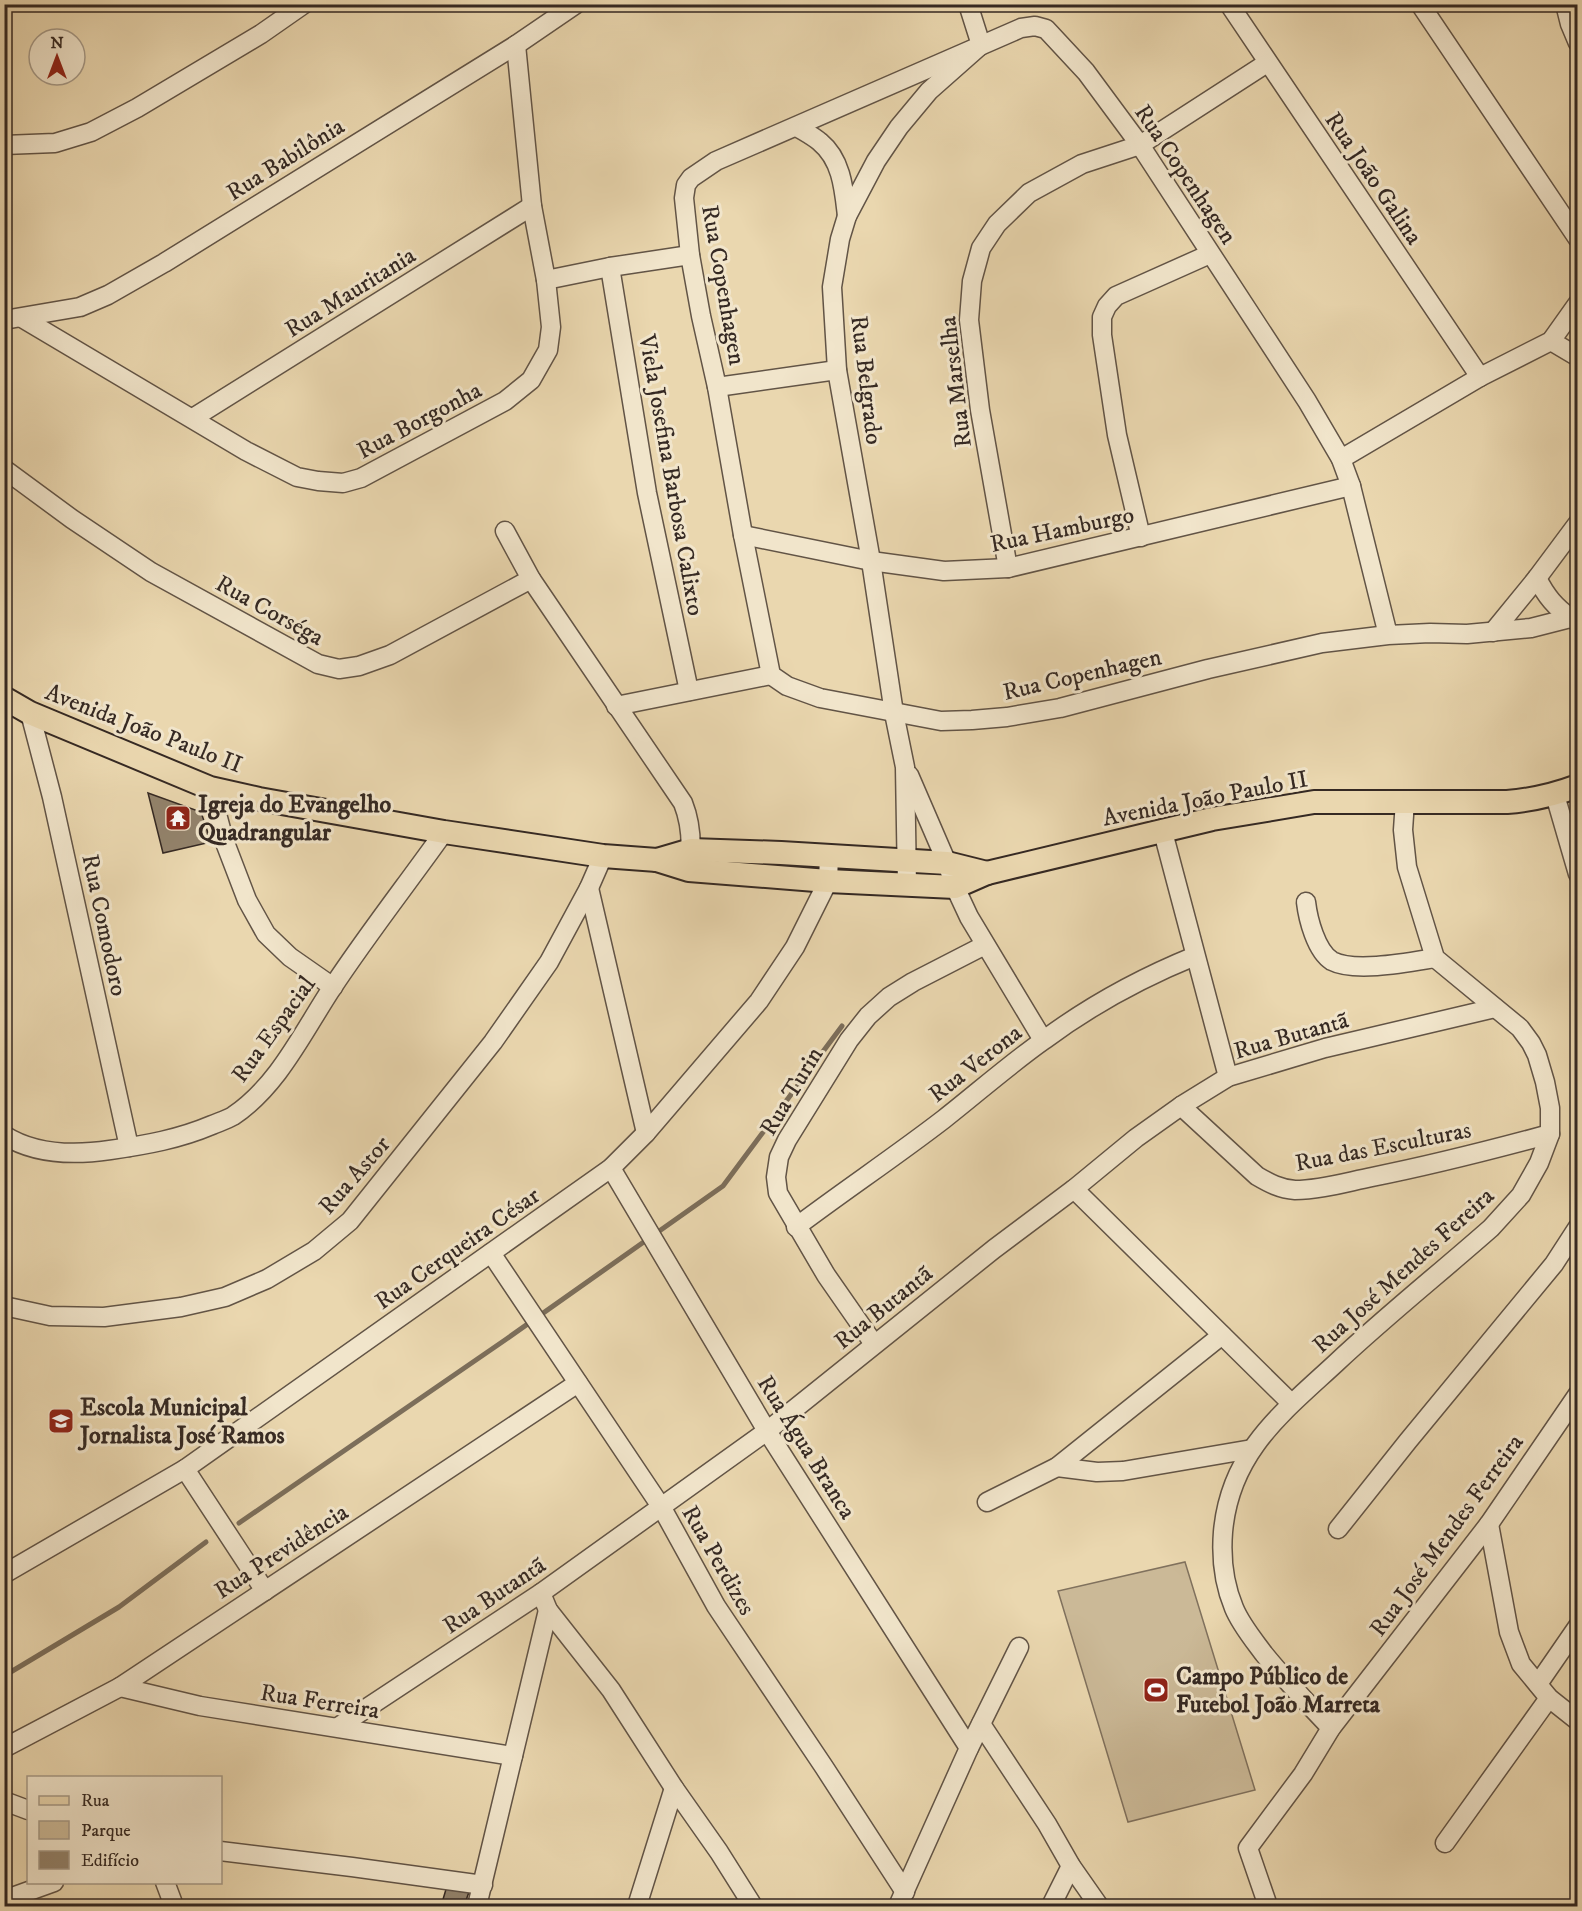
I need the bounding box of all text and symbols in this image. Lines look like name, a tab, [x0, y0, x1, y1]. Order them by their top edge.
north arrow	[27, 27, 87, 87]
text: N	[50, 33, 64, 53]
street label: Rua Copenhagen	[1127, 99, 1243, 250]
street label: Rua João Galina	[1318, 106, 1429, 251]
street label: Rua Babilônia	[221, 111, 351, 208]
street label: Rua Copenhagen	[694, 203, 752, 368]
street label: Rua Mauritania	[280, 240, 422, 345]
street label: Rua Belgrado	[843, 314, 889, 446]
street label: Rua Marselha	[933, 314, 979, 449]
street label: Viela Josefina Barbosa Calixto	[631, 331, 711, 618]
street label: Rua Borgonha	[352, 375, 488, 466]
street label: Rua Hamburgo	[988, 500, 1137, 560]
street label: Rua Corséga	[210, 569, 330, 653]
street label: Rua Copenhagen	[1000, 642, 1165, 708]
street label: Avenida João Paulo II	[41, 678, 246, 780]
street label: Avenida João Paulo II	[1100, 764, 1311, 834]
place label: Igreja do Evangelho Quadrangular	[198, 790, 392, 848]
temple icon: Igreja do Evangelho Quadrangular	[163, 803, 193, 833]
street label: Rua Comodoro	[74, 852, 134, 999]
street label: Rua Espacial	[225, 970, 323, 1089]
street label: Rua Butantã	[1231, 1005, 1353, 1067]
street label: Rua Verona	[923, 1018, 1029, 1109]
street label: Rua Turin	[754, 1041, 830, 1141]
street label: Rua das Esculturas	[1293, 1115, 1474, 1179]
street label: Rua Astor	[312, 1130, 397, 1221]
street label: Rua Cerqueira César	[369, 1181, 546, 1317]
street label: Rua José Mendes Fereira	[1307, 1181, 1501, 1360]
street label: Rua Butantã	[828, 1259, 939, 1357]
street label: Rua Água Branca	[750, 1370, 864, 1526]
place label: Escola Municipal Jornalista José Ramos	[77, 1393, 284, 1451]
school or university icon: Escola Municipal Jornalista José Ramos	[46, 1406, 76, 1436]
street label: Rua José Mendes Ferreira	[1363, 1428, 1531, 1643]
street label: Rua Previdência	[209, 1497, 355, 1606]
street label: Rua Perdizes	[675, 1500, 762, 1621]
street label: Rua Butantã	[437, 1550, 552, 1641]
place label: Campo Público de Futebol João Marreta	[1176, 1662, 1381, 1720]
sports icon: Campo Público de Futebol João Marreta	[1141, 1675, 1171, 1705]
street label: Rua Ferreira	[258, 1678, 382, 1726]
legend	[27, 1776, 222, 1884]
text: Rua	[81, 1790, 110, 1812]
text: Parque	[81, 1820, 131, 1842]
text: Edifício	[81, 1850, 139, 1872]

